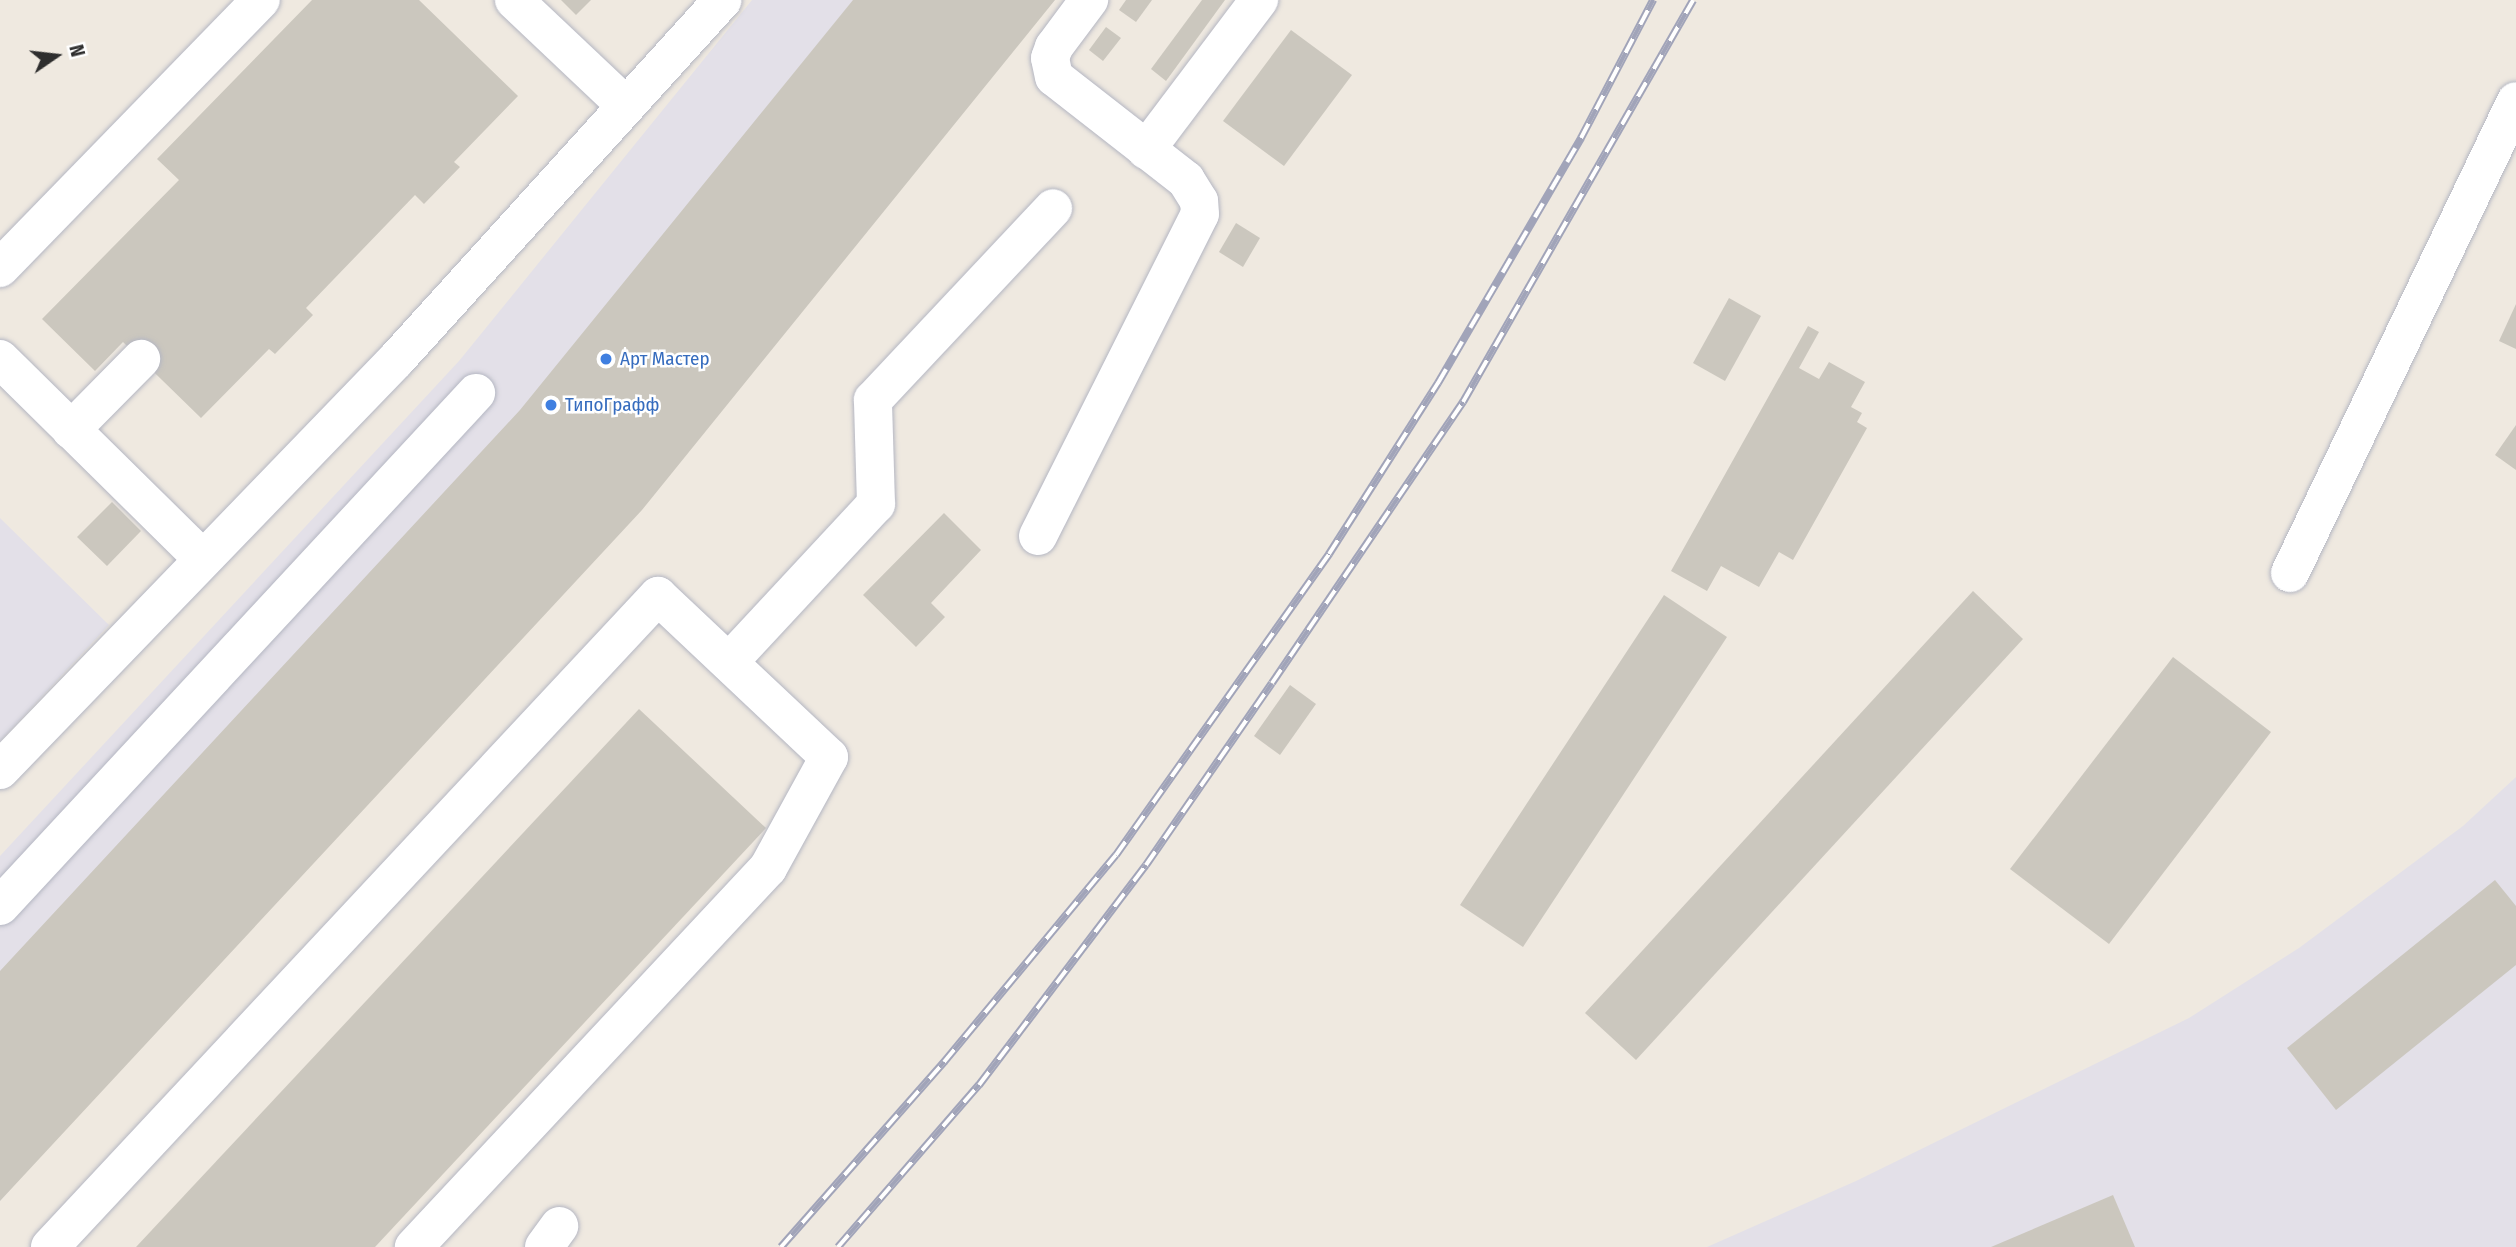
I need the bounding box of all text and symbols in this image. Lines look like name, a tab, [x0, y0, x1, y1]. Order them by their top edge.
north arrow	[21, 21, 91, 91]
text: N	[64, 42, 89, 59]
place label: Арт Мастер	[620, 348, 710, 370]
marker: Арт Мастер	[598, 351, 614, 367]
place label: ТипоГрафф	[565, 394, 659, 416]
marker: ТипоГрафф	[543, 397, 559, 413]

